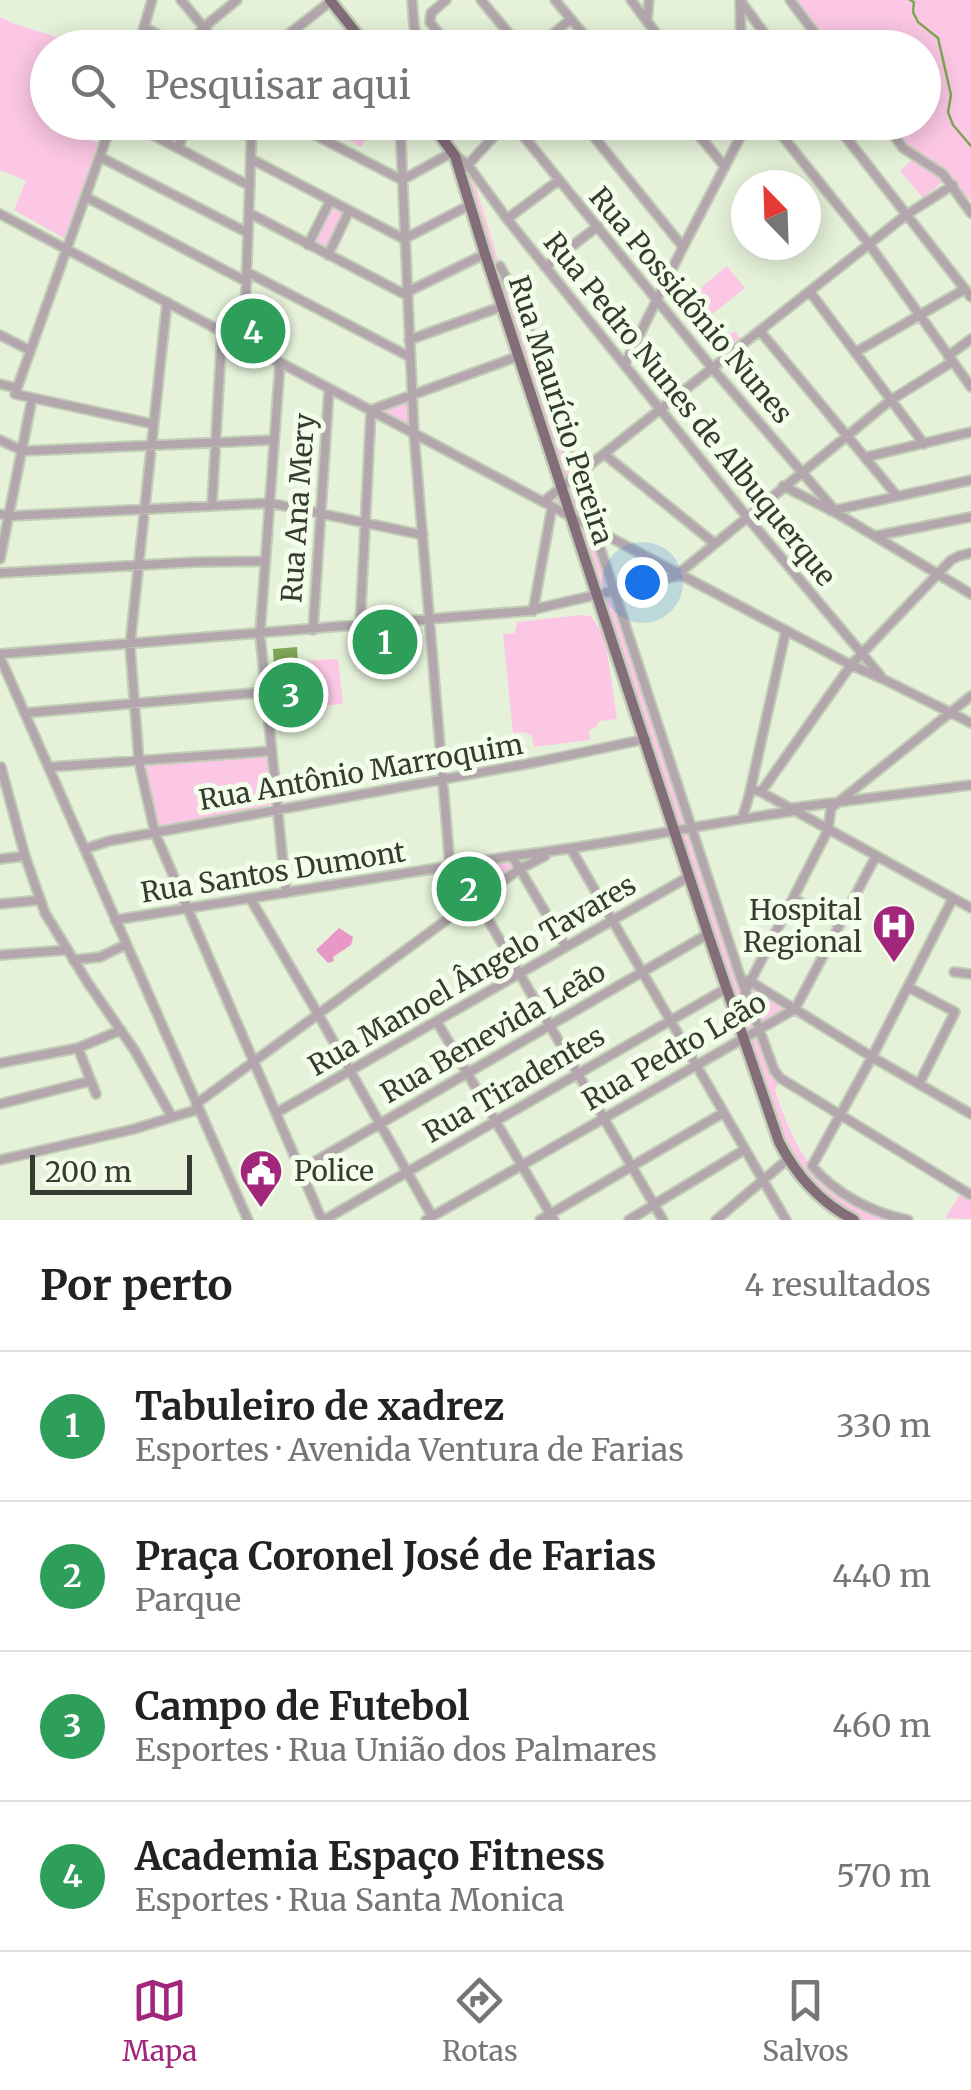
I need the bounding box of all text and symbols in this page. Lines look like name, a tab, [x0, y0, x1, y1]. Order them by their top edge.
search box	[30, 30, 941, 140]
icon: search	[65, 58, 120, 113]
text: Pesquisar aqui	[145, 62, 411, 109]
north arrow	[731, 170, 821, 260]
street label: Rua Possidônio Nunes	[582, 179, 800, 431]
street label: Rua Pedro Nunes de Albuquerque	[536, 225, 844, 593]
street label: Rua Maurício Pereira	[501, 271, 621, 549]
pin: 4	[220, 294, 286, 368]
street label: Rua Ana Mery	[273, 411, 323, 604]
your location	[617, 557, 668, 608]
pin: 1	[352, 604, 418, 680]
pin: 3	[258, 658, 324, 732]
street label: Rua Antônio Marroquim	[196, 726, 526, 818]
street label: Rua Santos Dumont	[138, 833, 408, 911]
pin: 2	[436, 852, 502, 926]
street label: Rua Manoel Ângelo Tavares	[302, 866, 642, 1084]
place label: Hospital Regional	[743, 892, 862, 960]
hospital icon: Hospital Regional	[871, 903, 917, 964]
street label: Rua Benevida Leão	[374, 953, 612, 1111]
street label: Rua Pedro Leão	[576, 984, 772, 1118]
street label: Rua Tiradentes	[417, 1018, 611, 1150]
public building icon: Police	[238, 1148, 284, 1209]
scale bar	[30, 1150, 192, 1194]
place label: Police	[294, 1153, 374, 1189]
text: 200 m	[45, 1154, 132, 1190]
text: Por perto	[40, 1259, 233, 1311]
text: 4 resultados	[744, 1265, 931, 1305]
text: Tabuleiro de xadrez	[135, 1383, 504, 1430]
text: 1	[65, 1406, 80, 1446]
text: 330 m	[836, 1406, 931, 1446]
text: Esportes · Avenida Ventura de Farias	[135, 1430, 684, 1470]
text: Praça Coronel José de Farias	[135, 1533, 656, 1580]
text: 2	[63, 1556, 82, 1596]
text: 440 m	[832, 1556, 931, 1596]
text: Parque	[135, 1580, 241, 1620]
text: Campo de Futebol	[135, 1683, 470, 1730]
text: 3	[63, 1706, 82, 1746]
text: 460 m	[832, 1706, 931, 1746]
text: Esportes · Rua União dos Palmares	[135, 1730, 657, 1770]
text: Academia Espaço Fitness	[135, 1833, 605, 1880]
text: 4	[62, 1856, 83, 1896]
text: 570 m	[836, 1856, 931, 1896]
text: Esportes · Rua Santa Monica	[135, 1880, 564, 1920]
tab: Mapa	[122, 1973, 197, 2069]
tab: Rotas	[442, 1973, 518, 2069]
tab: Salvos	[762, 1973, 849, 2069]

